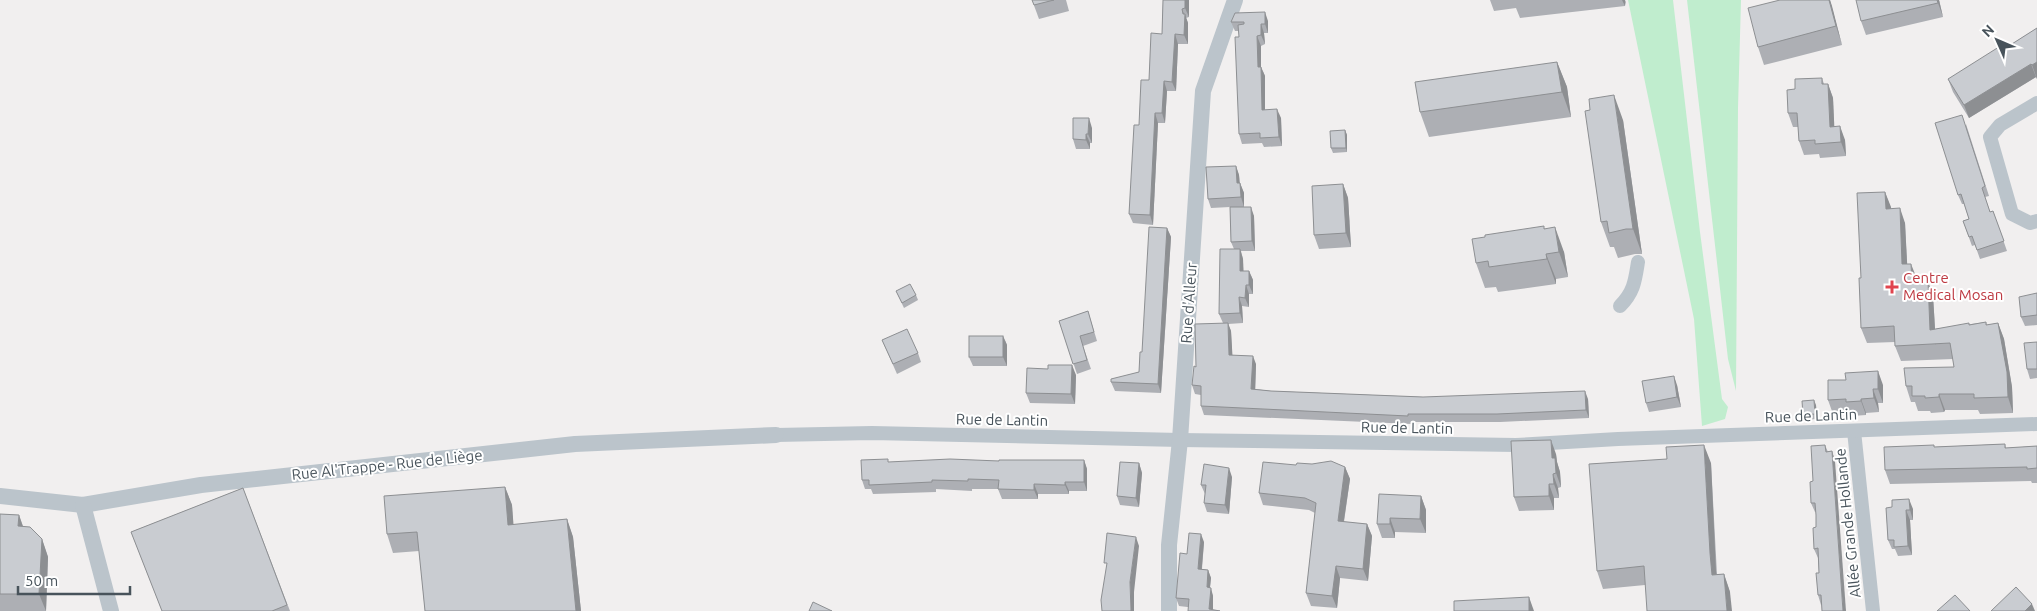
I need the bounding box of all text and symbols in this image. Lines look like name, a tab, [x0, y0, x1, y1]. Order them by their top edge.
north arrow	[1972, 15, 2022, 65]
text: N	[1978, 21, 1997, 40]
street label: Rue d'Alleur	[1177, 262, 1200, 344]
place label: Centre Medical Mosan	[1903, 269, 2003, 303]
marker: Centre Medical Mosan	[1885, 280, 1899, 294]
street label: Rue de Lantin	[1765, 405, 1857, 426]
street label: Rue de Lantin	[956, 410, 1048, 429]
street label: Rue de Lantin	[1361, 418, 1453, 437]
street label: Rue Al'Trappe - Rue de Liège	[291, 446, 483, 483]
street label: Allée Grande Hollande	[1831, 447, 1864, 599]
scale bar	[18, 564, 130, 596]
text: 50 m	[25, 572, 58, 589]

